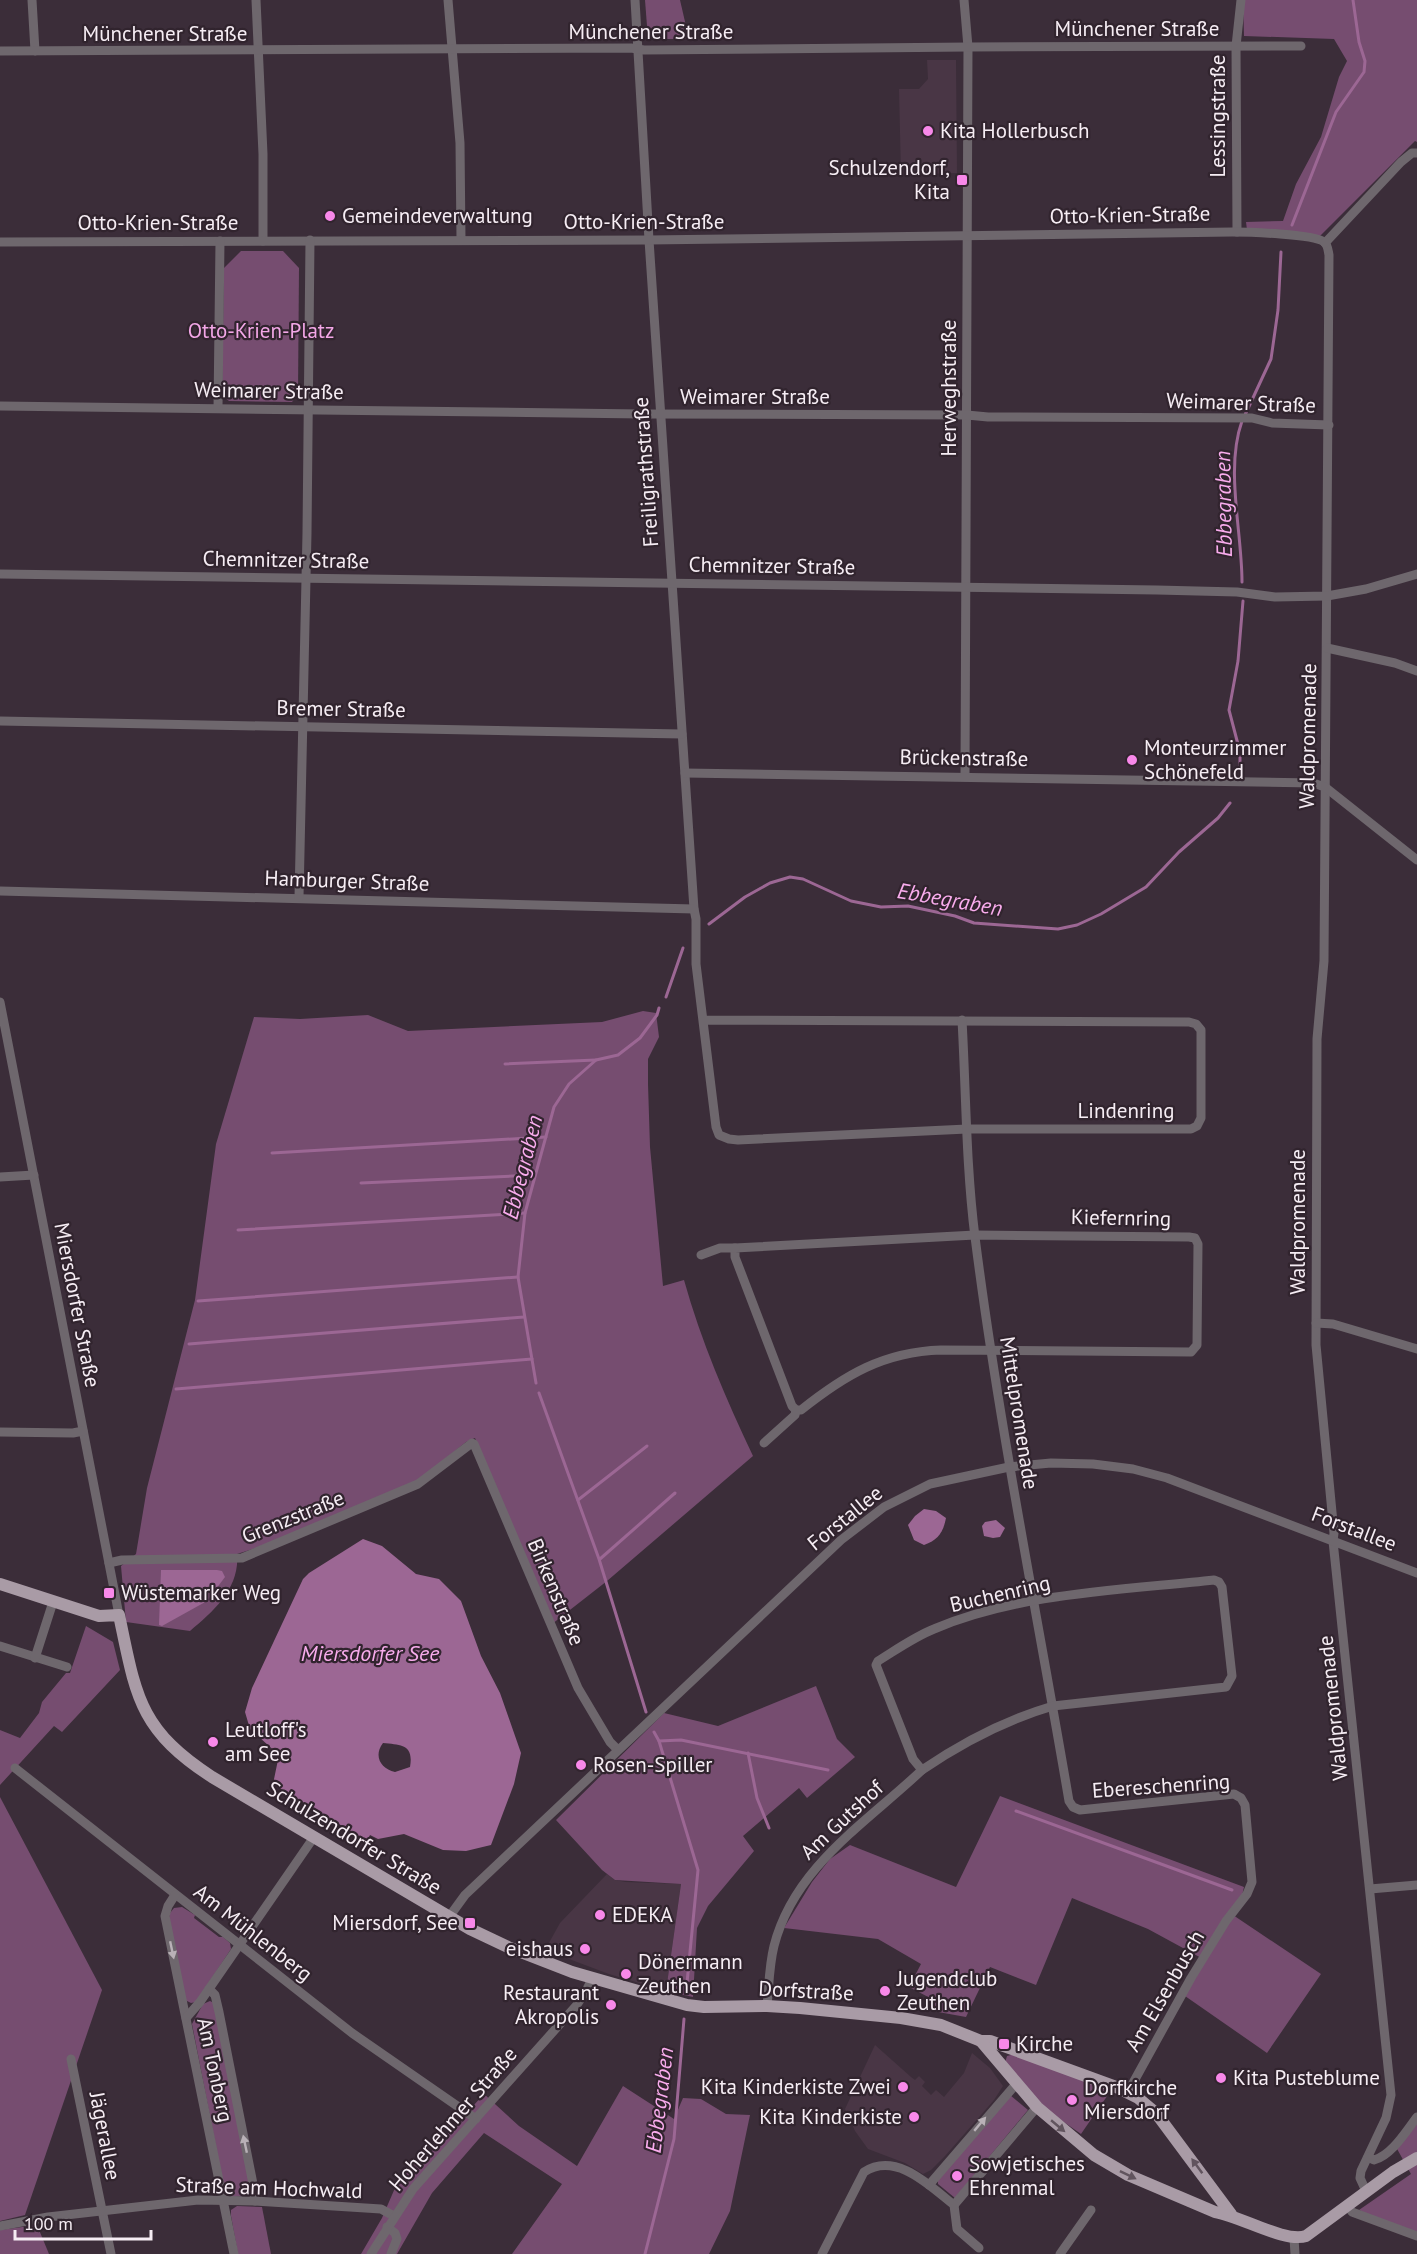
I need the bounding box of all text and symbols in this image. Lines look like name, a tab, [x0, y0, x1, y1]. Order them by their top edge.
street label: Münchener Straße	[1055, 15, 1219, 42]
street label: Münchener Straße	[569, 18, 733, 45]
street label: Münchener Straße	[83, 20, 247, 47]
street label: Lessingstraße	[1204, 55, 1231, 177]
place label: Kita Hollerbusch	[940, 117, 1089, 144]
marker: Kita Hollerbusch	[921, 124, 935, 138]
place label: Schulzendorf, Kita	[829, 154, 950, 205]
marker: Schulzendorf, Kita	[955, 173, 969, 187]
street label: Otto-Krien-Straße	[1049, 200, 1211, 229]
place label: Gemeindeverwaltung	[342, 202, 533, 229]
street label: Otto-Krien-Straße	[564, 208, 724, 235]
street label: Otto-Krien-Straße	[78, 209, 238, 236]
marker: Gemeindeverwaltung	[323, 209, 337, 223]
park label: Otto-Krien-Platz	[188, 317, 334, 344]
street label: Herweghstraße	[935, 320, 962, 456]
street label: Weimarer Straße	[194, 376, 344, 405]
street label: Weimarer Straße	[680, 383, 830, 410]
street label: Weimarer Straße	[1166, 386, 1316, 419]
street label: Freiligrathstraße	[627, 396, 664, 548]
water label: Ebbegraben	[1208, 451, 1238, 557]
street label: Chemnitzer Straße	[202, 545, 370, 574]
street label: Chemnitzer Straße	[688, 551, 856, 580]
street label: Waldpromenade	[1293, 663, 1322, 809]
street label: Bremer Straße	[276, 694, 406, 723]
place label: Monteurzimmer Schönefeld	[1144, 734, 1286, 785]
street label: Brückenstraße	[899, 743, 1029, 772]
marker: Monteurzimmer Schönefeld	[1125, 753, 1139, 767]
street label: Hamburger Straße	[264, 864, 430, 897]
water label: Ebbegraben	[895, 876, 1005, 922]
street label: Lindenring	[1078, 1097, 1174, 1124]
water label: Ebbegraben	[496, 1112, 548, 1222]
street label: Waldpromenade	[1284, 1149, 1311, 1295]
street label: Kiefernring	[1071, 1203, 1171, 1232]
street label: Miersdorfer Straße	[48, 1220, 107, 1390]
street label: Mittelpromenade	[994, 1335, 1045, 1491]
street label: Forstallee	[802, 1479, 888, 1556]
street label: Grenzstraße	[238, 1484, 348, 1549]
street label: Forstallee	[1308, 1500, 1401, 1557]
street label: Birkenstraße	[522, 1534, 591, 1649]
street label: Buchenring	[947, 1569, 1053, 1618]
place label: Wüstemarker Weg	[121, 1579, 281, 1606]
marker: Wüstemarker Weg	[102, 1586, 116, 1600]
street label: Waldpromenade	[1311, 1634, 1354, 1782]
water label: Miersdorfer See	[301, 1639, 440, 1667]
place label: Leutloff's am See	[225, 1716, 307, 1767]
marker: Leutloff's am See	[206, 1735, 220, 1749]
place label: Rosen-Spiller	[593, 1751, 713, 1778]
marker: Rosen-Spiller	[574, 1758, 588, 1772]
street label: Ebereschenring	[1091, 1767, 1231, 1804]
street label: Am Gutshof	[794, 1773, 890, 1865]
street label: Schulzendorfer Straße	[262, 1775, 447, 1900]
street label: Am Mühlenberg	[189, 1878, 318, 1987]
place label: EDEKA	[612, 1901, 673, 1928]
marker: EDEKA	[593, 1908, 607, 1922]
place label: Miersdorf, See	[332, 1909, 458, 1936]
marker: Miersdorf, See	[463, 1916, 477, 1930]
street label: Am Elsenbusch	[1119, 1925, 1210, 2056]
place label: eishaus	[506, 1935, 573, 1962]
one-way arrow	[168, 1941, 177, 1960]
marker: eishaus	[578, 1942, 592, 1956]
place label: Dönermann Zeuthen	[638, 1948, 743, 1999]
place label: Jugendclub Zeuthen	[896, 1965, 997, 2016]
marker: Dönermann Zeuthen	[619, 1967, 633, 1981]
street label: Dorfstraße	[758, 1975, 854, 2006]
place label: Restaurant Akropolis	[503, 1979, 599, 2030]
marker: Jugendclub Zeuthen	[878, 1984, 892, 1998]
marker: Restaurant Akropolis	[604, 1998, 618, 2012]
street label: Am Tonberg	[191, 2015, 240, 2125]
place label: Kirche	[1016, 2030, 1073, 2057]
marker: Kirche	[997, 2037, 1011, 2051]
street label: Hoherlehmer Straße	[383, 2041, 523, 2196]
water label: Ebbegraben	[639, 2045, 679, 2155]
place label: Kita Pusteblume	[1233, 2064, 1380, 2091]
marker: Kita Pusteblume	[1214, 2071, 1228, 2085]
place label: Kita Kinderkiste Zwei	[701, 2073, 891, 2100]
place label: Dorfkirche Miersdorf	[1084, 2074, 1177, 2125]
marker: Kita Kinderkiste Zwei	[896, 2080, 910, 2094]
street label: Jägerallee	[84, 2088, 127, 2182]
marker: Dorfkirche Miersdorf	[1065, 2093, 1079, 2107]
place label: Kita Kinderkiste	[759, 2103, 902, 2130]
marker: Kita Kinderkiste	[907, 2110, 921, 2124]
one-way arrow	[974, 2116, 987, 2132]
one-way arrow	[1050, 2119, 1066, 2132]
one-way arrow	[240, 2134, 249, 2153]
place label: Sowjetisches Ehrenmal	[969, 2150, 1085, 2201]
one-way arrow	[1191, 2159, 1203, 2175]
marker: Sowjetisches Ehrenmal	[950, 2169, 964, 2183]
one-way arrow	[1120, 2170, 1137, 2180]
street label: Straße am Hochwald	[175, 2171, 363, 2204]
scale bar	[15, 2203, 152, 2241]
text: 100 m	[24, 2212, 73, 2235]

